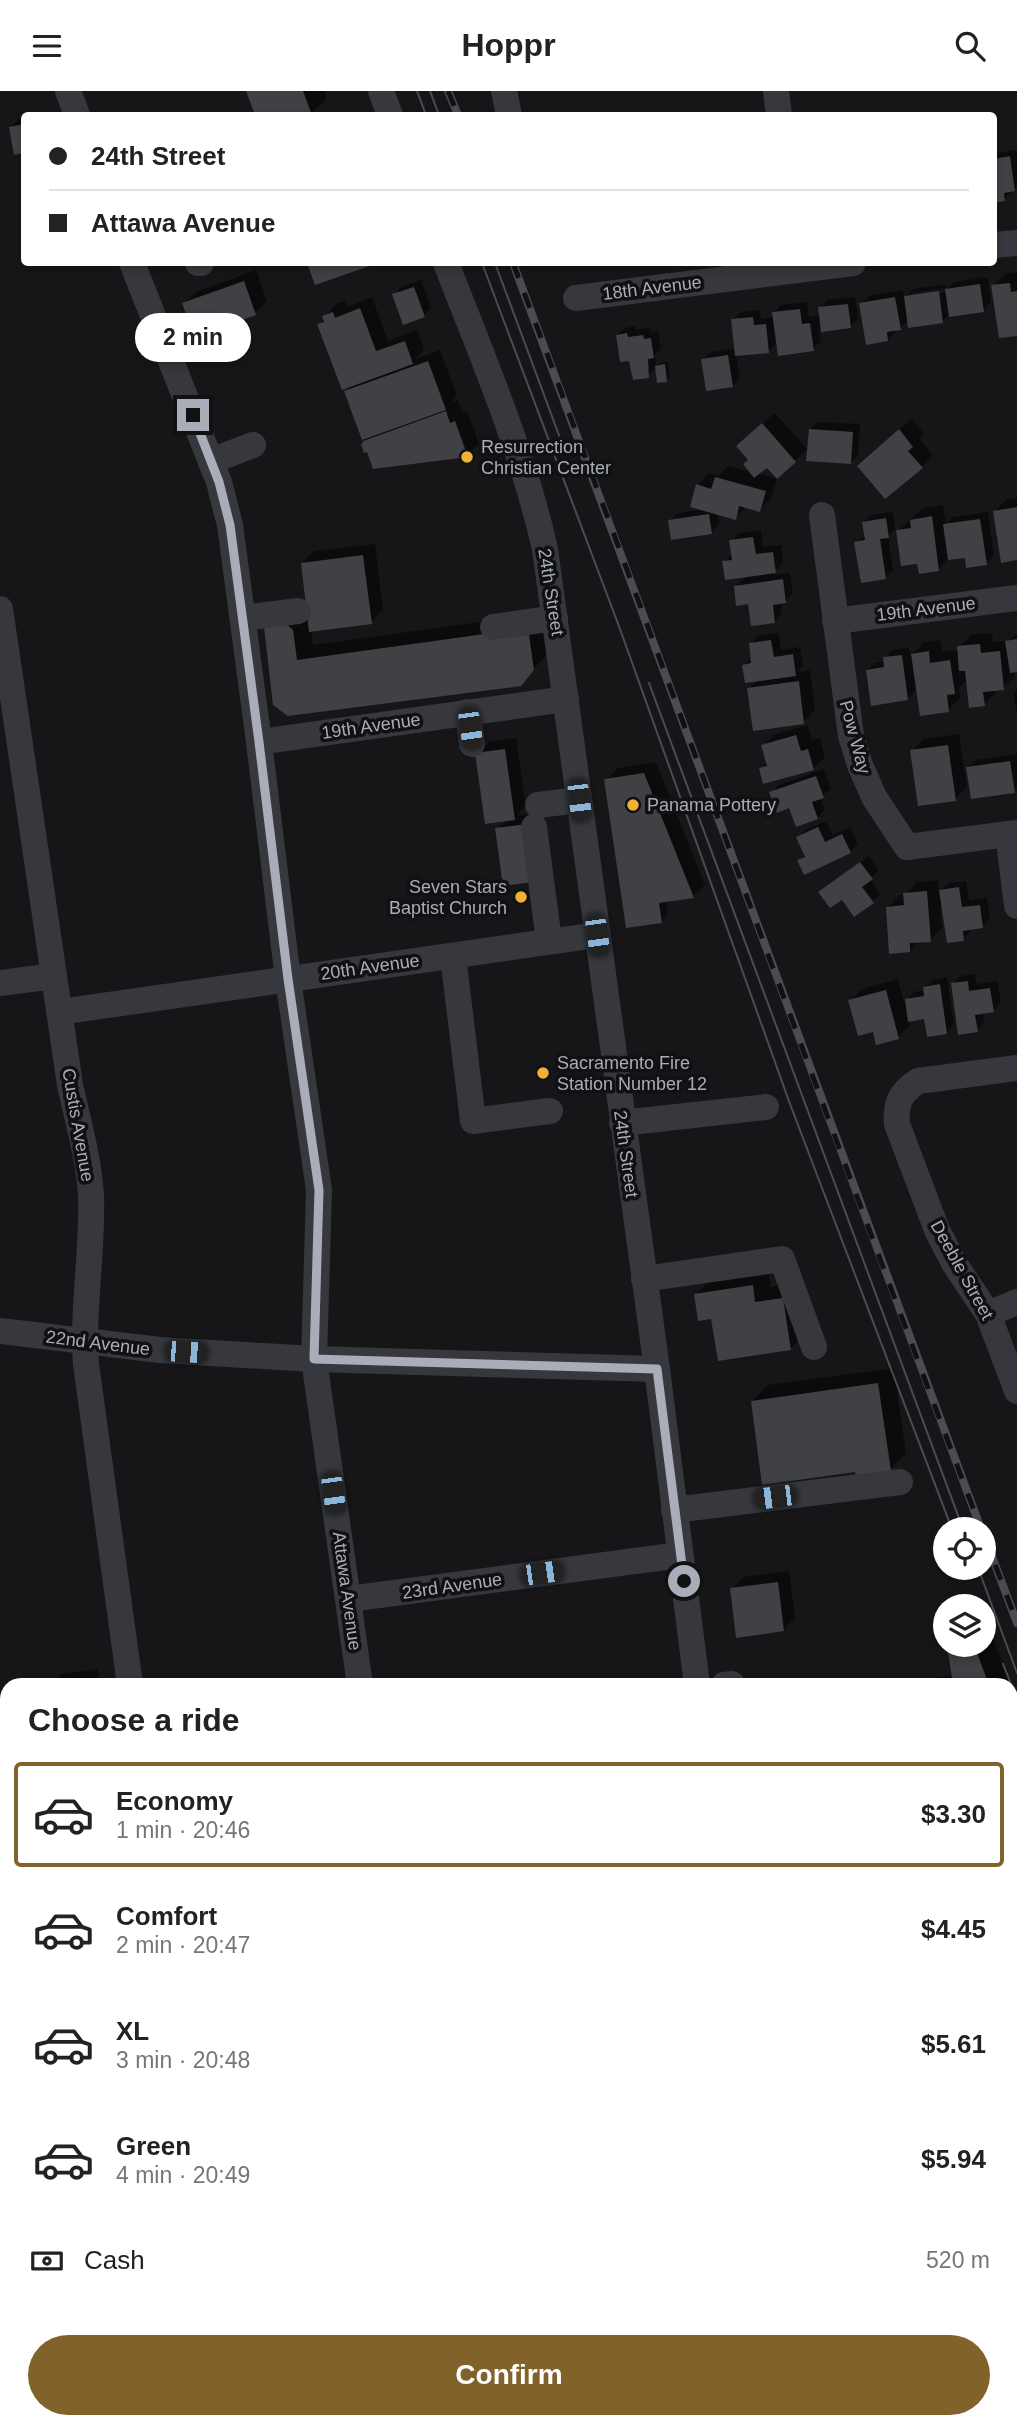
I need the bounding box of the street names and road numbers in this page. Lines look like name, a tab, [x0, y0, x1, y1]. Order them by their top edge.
street label: 18th Avenue	[601, 272, 703, 304]
street label: 24th Street	[534, 547, 568, 637]
street label: 19th Avenue	[875, 593, 977, 625]
street label: Pow Way	[836, 698, 874, 776]
street label: 19th Avenue	[320, 709, 422, 743]
street label: 20th Avenue	[319, 950, 421, 984]
street label: Custis Avenue	[58, 1067, 98, 1183]
street label: 24th Street	[610, 1109, 642, 1199]
street label: Deeble Street	[927, 1217, 997, 1323]
street label: 22nd Avenue	[45, 1327, 151, 1359]
street label: Attawa Avenue	[329, 1530, 365, 1652]
street label: 23rd Avenue	[401, 1569, 503, 1603]

